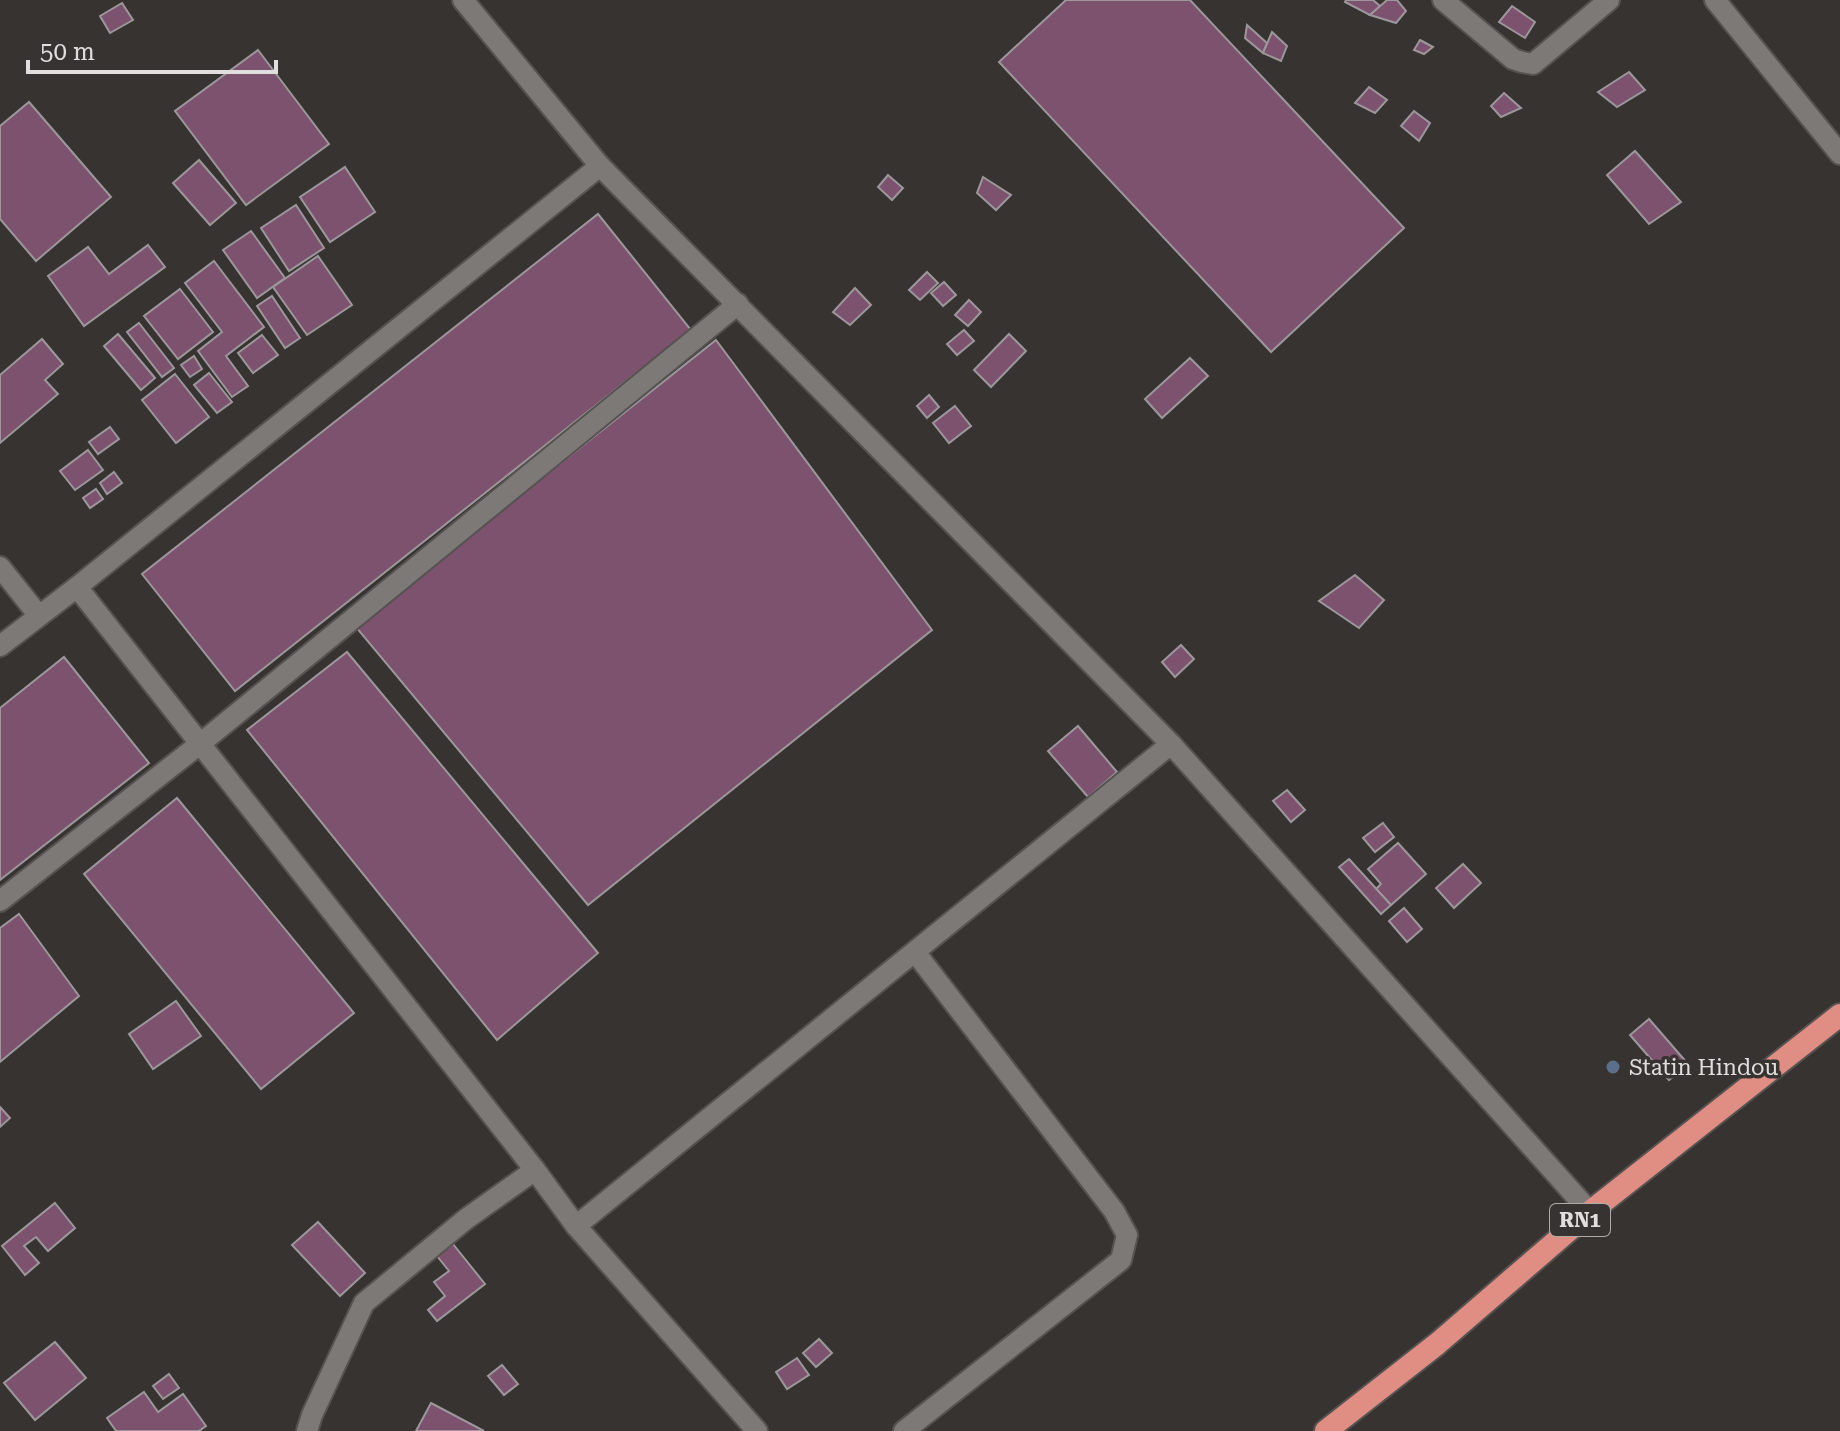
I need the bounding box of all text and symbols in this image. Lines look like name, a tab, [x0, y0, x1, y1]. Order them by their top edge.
scale bar	[28, 24, 276, 74]
text: 50 m	[40, 38, 95, 66]
place label: Statin Hindou	[1629, 1055, 1779, 1080]
marker: Statin Hindou	[1604, 1058, 1622, 1076]
road number: RN1	[1550, 1204, 1610, 1236]

